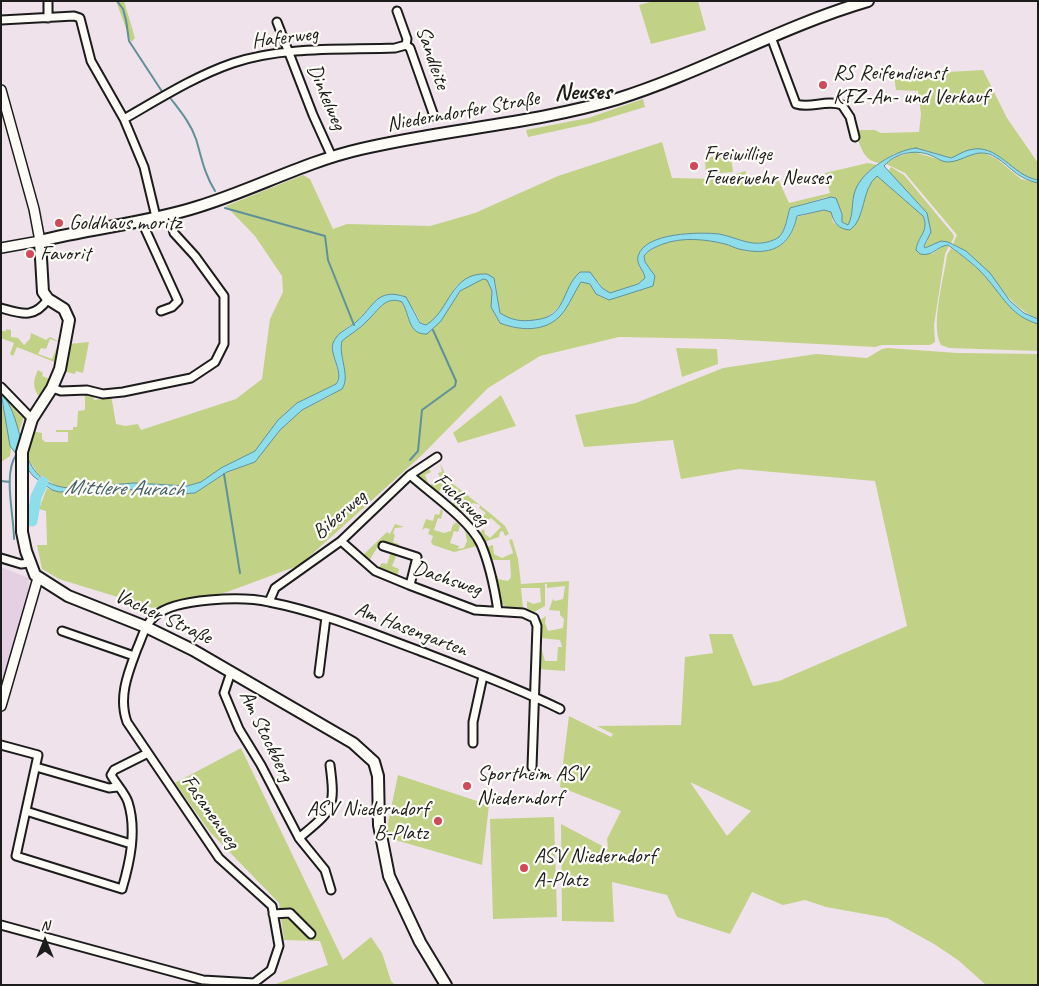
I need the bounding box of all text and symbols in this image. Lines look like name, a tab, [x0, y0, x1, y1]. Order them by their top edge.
street label: Haferweg	[250, 21, 320, 55]
street label: Sandleite	[410, 23, 454, 93]
street label: Dinkelweg	[301, 60, 351, 134]
place label: RS Reifendienst KFZ-An- und Verkauf	[833, 60, 988, 110]
district label: Neuses	[555, 79, 611, 107]
marker: RS Reifendienst KFZ-An- und Verkauf	[817, 79, 829, 91]
street label: Niederndorfer Straße	[385, 86, 541, 138]
place label: Freiwillige Feuerwehr Neuses	[704, 141, 831, 191]
marker: Freiwillige Feuerwehr Neuses	[688, 160, 700, 172]
place label: Goldhaus moritz	[69, 210, 181, 236]
marker: Goldhaus moritz	[53, 217, 65, 229]
place label: Favorit	[40, 241, 90, 267]
marker: Favorit	[24, 248, 36, 260]
street label: Fuchsweg	[428, 468, 494, 532]
water label: Mittlere Aurach	[64, 475, 184, 503]
street label: Biberweg	[308, 485, 372, 545]
street label: Dachsweg	[410, 556, 484, 602]
street label: Vacher Straße	[110, 584, 216, 650]
street label: Am Hasengarten	[351, 597, 471, 663]
street label: Am Stockberg	[233, 686, 299, 786]
place label: Sportheim ASV Niederndorf	[477, 761, 586, 811]
street label: Fasanenweg	[175, 770, 245, 854]
marker: Sportheim ASV Niederndorf	[461, 780, 473, 792]
place label: ASV Niederndorf B-Platz	[307, 796, 428, 846]
marker: ASV Niederndorf B-Platz	[432, 815, 444, 827]
place label: ASV Niederndorf A-Platz	[534, 843, 655, 893]
marker: ASV Niederndorf A-Platz	[518, 862, 530, 874]
north arrow	[20, 916, 70, 966]
text: N	[41, 917, 49, 934]

